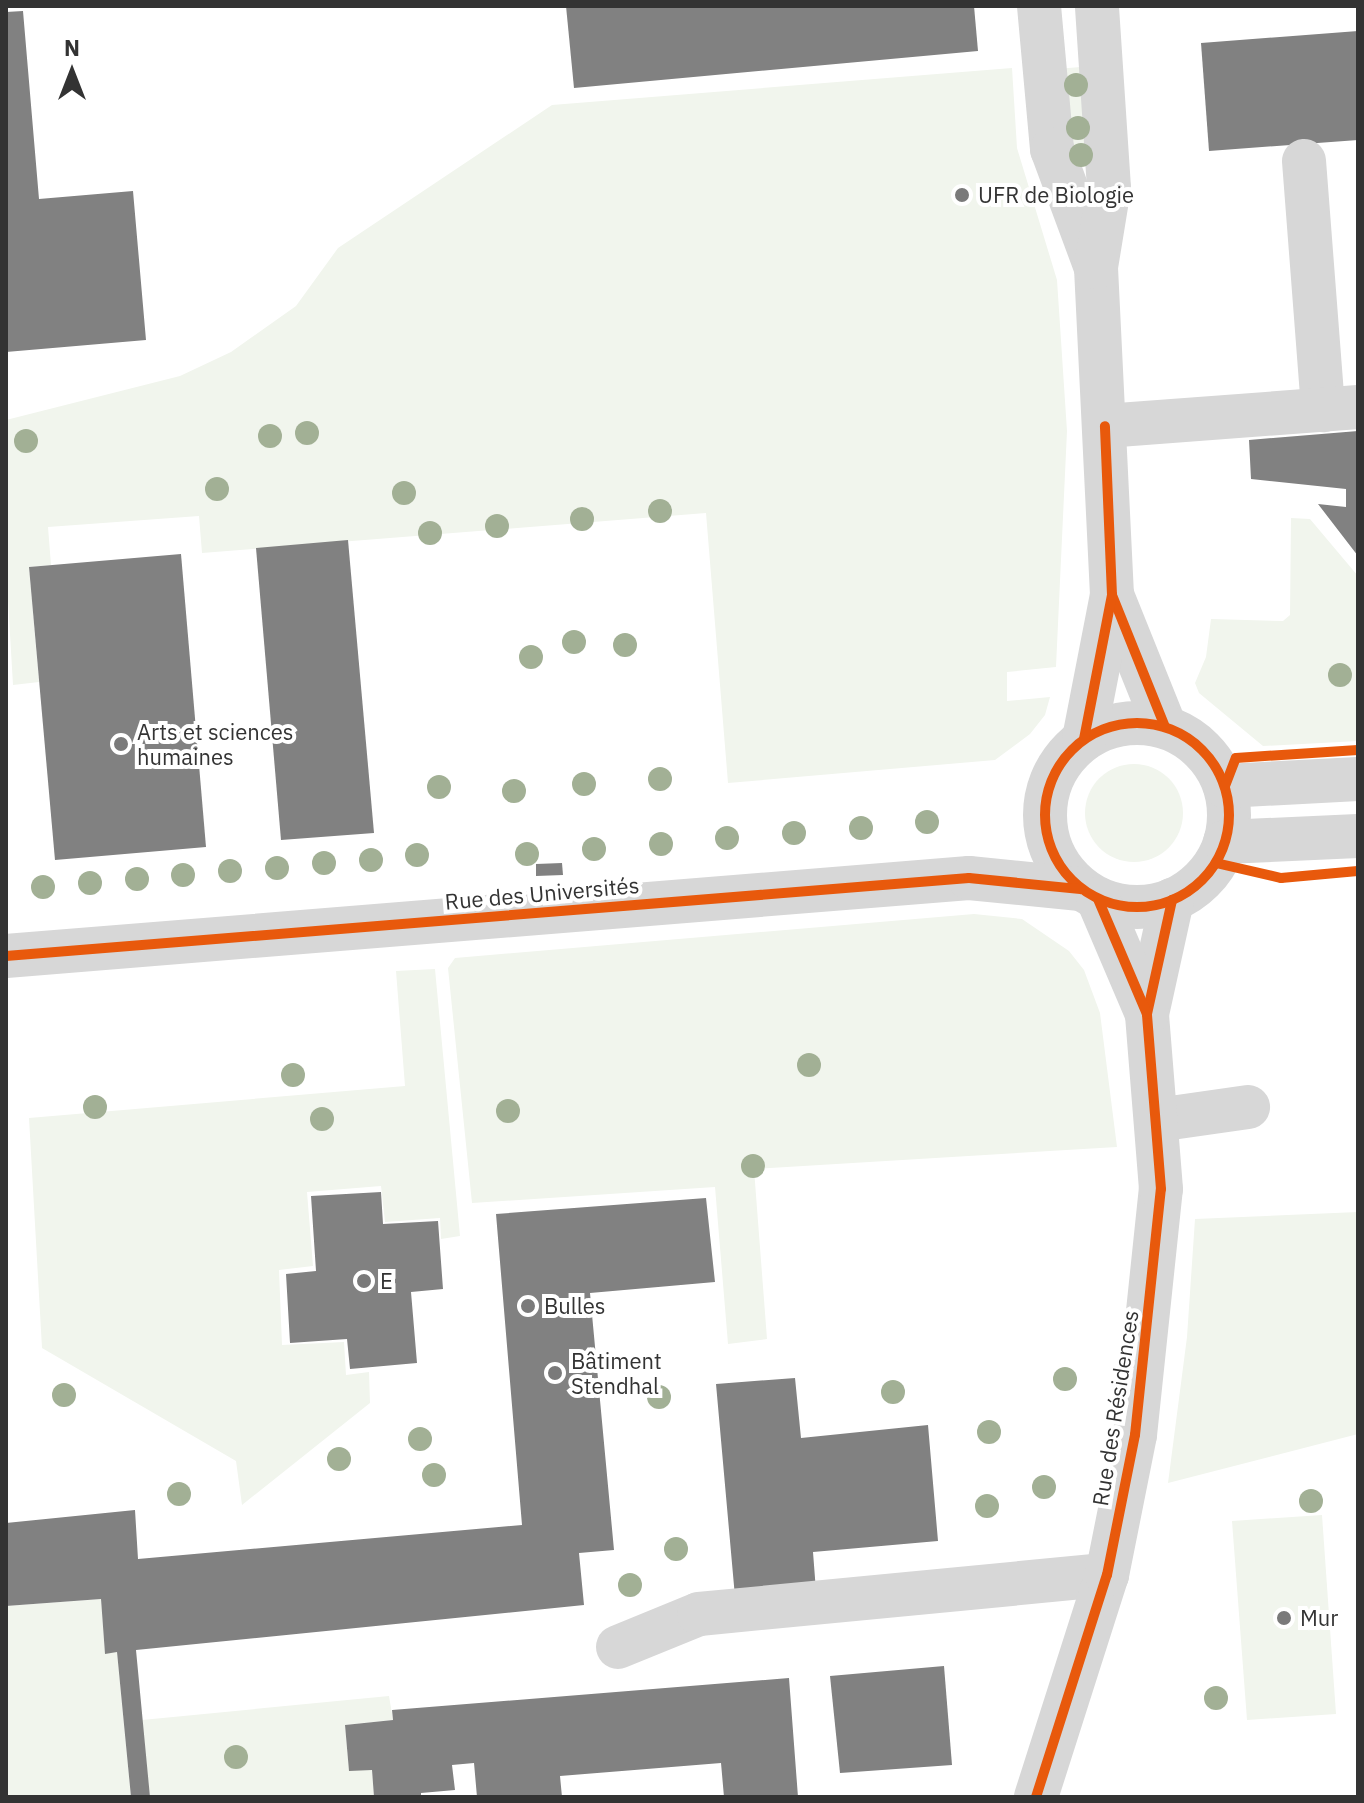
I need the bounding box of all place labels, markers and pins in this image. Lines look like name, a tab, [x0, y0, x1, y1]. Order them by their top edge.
place label: UFR de Biologie	[978, 182, 1134, 208]
marker: UFR de Biologie	[953, 186, 971, 204]
place label: Arts et sciences humaines	[137, 718, 293, 770]
marker: Arts et sciences humaines	[112, 735, 130, 753]
place label: E	[380, 1268, 393, 1294]
marker: E	[355, 1272, 373, 1290]
place label: Bulles	[544, 1293, 606, 1319]
marker: Bulles	[519, 1297, 537, 1315]
place label: Bâtiment Stendhal	[571, 1347, 662, 1398]
marker: Bâtiment Stendhal	[546, 1364, 564, 1382]
place label: Mur	[1300, 1605, 1338, 1631]
marker: Mur	[1275, 1609, 1293, 1627]

